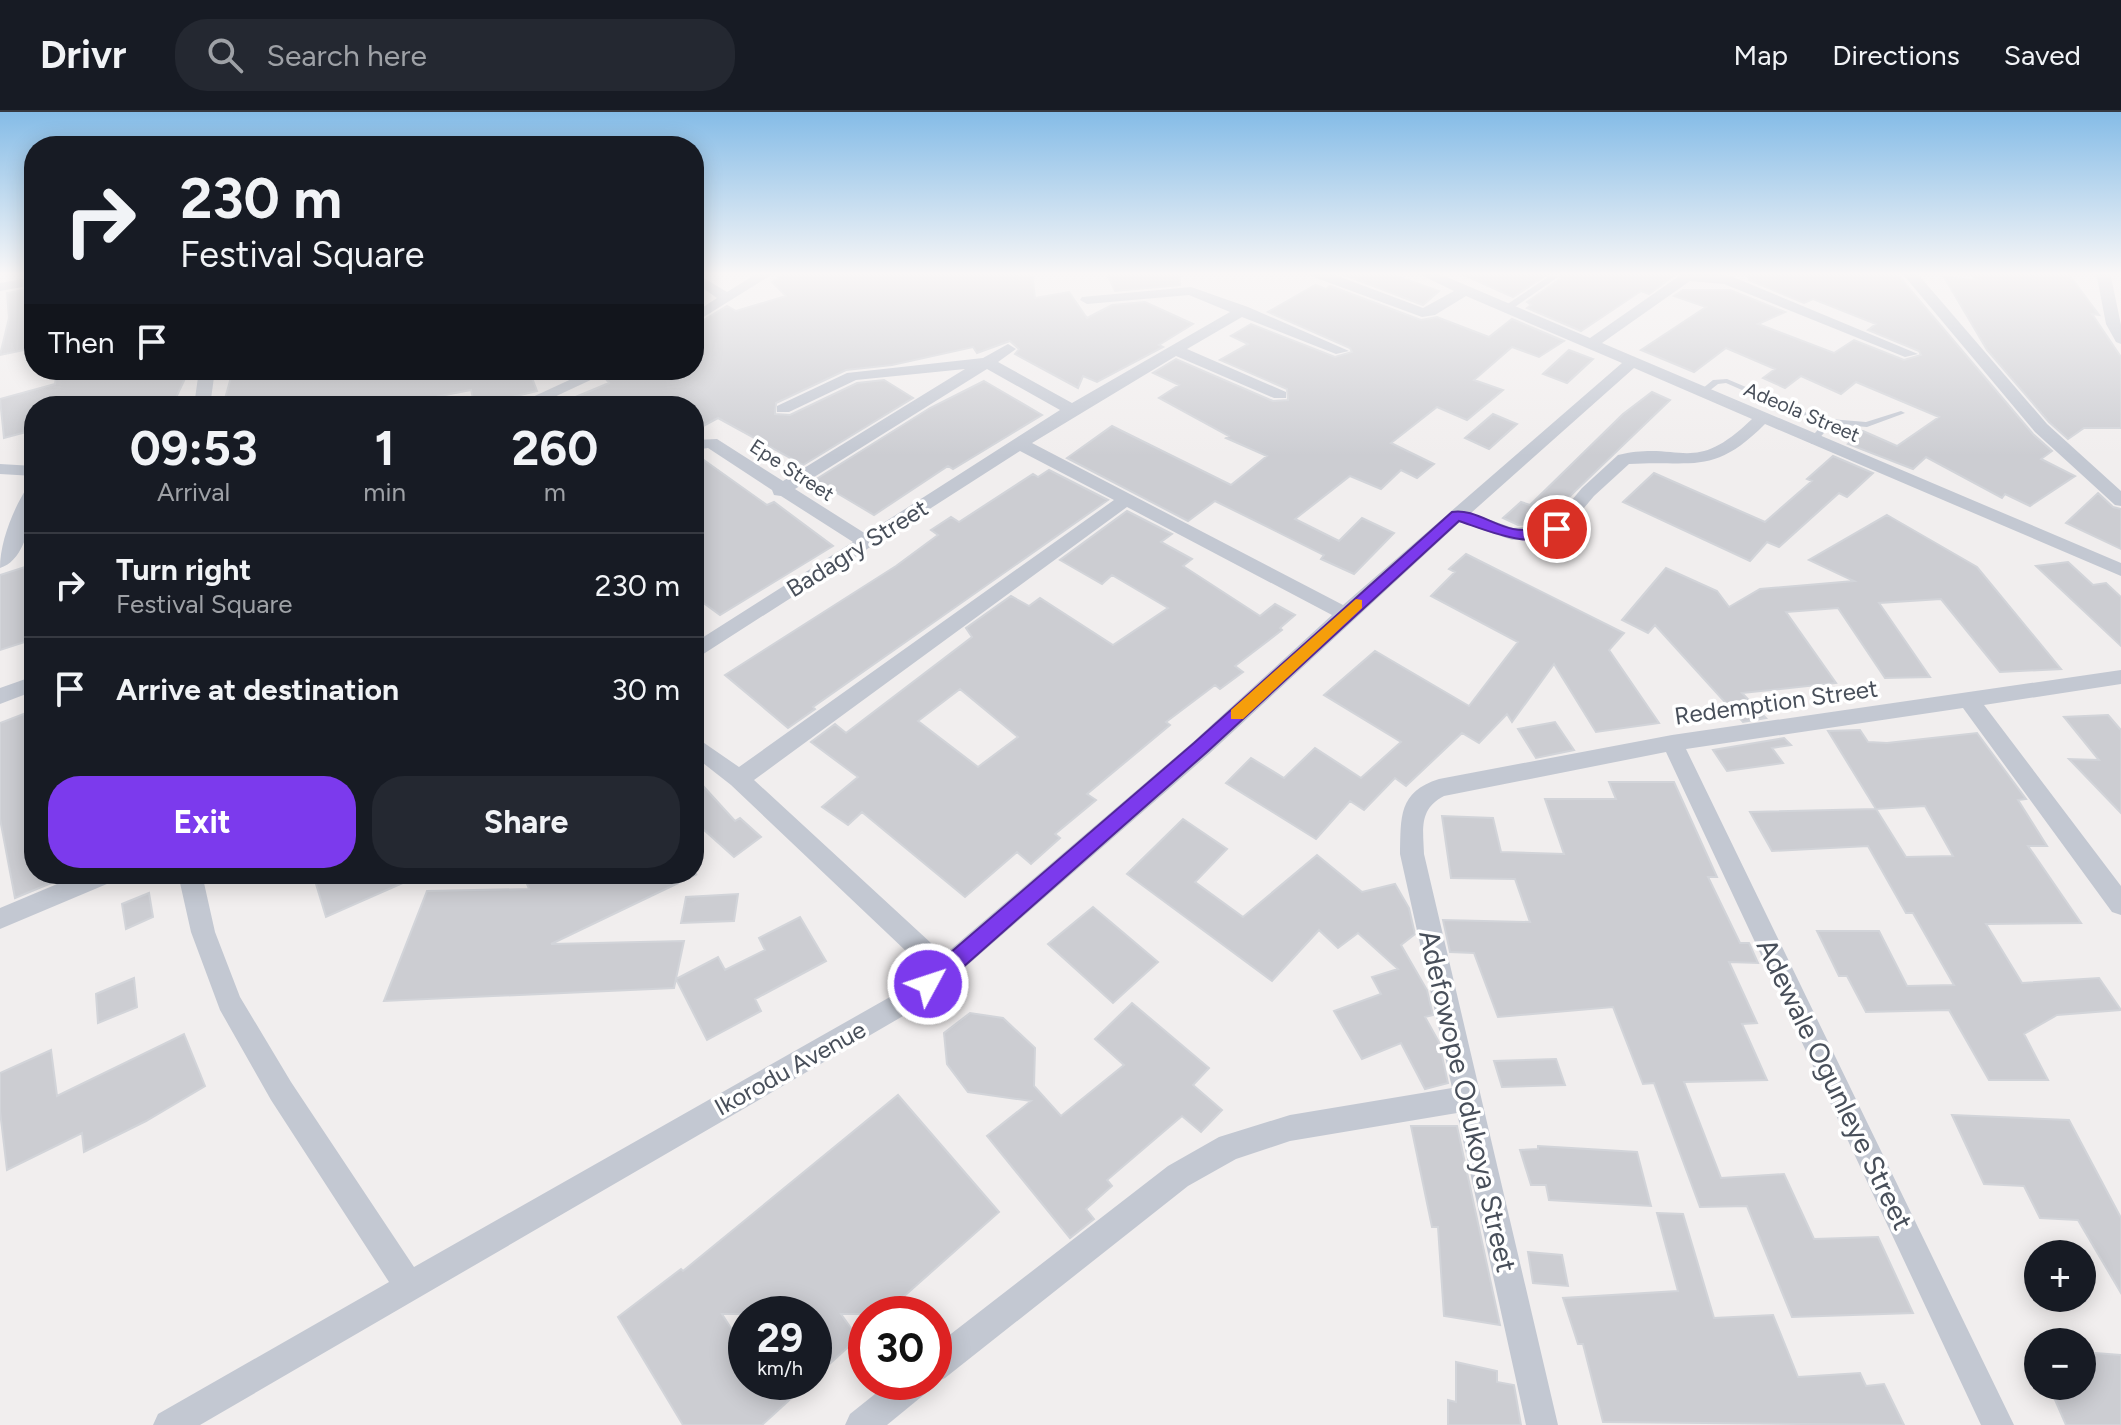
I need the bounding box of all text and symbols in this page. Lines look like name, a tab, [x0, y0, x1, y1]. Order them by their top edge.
search box	[175, 19, 735, 91]
text: Drivr	[40, 32, 127, 78]
icon: search	[203, 33, 247, 77]
text: Search here	[267, 37, 427, 74]
text: Map	[1734, 38, 1788, 72]
text: Directions	[1832, 38, 1960, 72]
text: Saved	[2004, 38, 2081, 72]
text: 230 m	[180, 165, 342, 232]
icon: right	[48, 168, 152, 272]
text: Festival Square	[180, 233, 424, 276]
icon: arrive	[130, 320, 174, 364]
text: Then	[48, 324, 114, 361]
street label: Adeola Street	[1741, 377, 1863, 447]
text: 09:53	[130, 419, 258, 477]
text: 1	[374, 419, 395, 477]
text: 260	[512, 419, 598, 477]
street label: Epe Street	[745, 434, 839, 506]
text: Arrival	[157, 476, 230, 508]
text: min	[363, 476, 406, 508]
text: m	[544, 476, 566, 508]
street label: Badagry Street	[781, 493, 933, 603]
pin	[1523, 495, 1591, 563]
icon: arrive	[1535, 507, 1579, 551]
text: Turn right	[116, 551, 251, 588]
icon: right	[48, 563, 92, 607]
text: 230 m	[595, 567, 680, 604]
text: Festival Square	[116, 588, 293, 620]
icon: arrive	[48, 667, 92, 711]
text: Arrive at destination	[116, 671, 399, 708]
text: 30 m	[612, 671, 680, 708]
street label: Redemption Street	[1672, 673, 1880, 731]
button: Exit	[48, 776, 356, 868]
button: Share	[372, 776, 680, 868]
street label: Adefowope Odukoya Street	[1412, 927, 1524, 1275]
street label: Adewale Ogunleye Street	[1750, 933, 1920, 1235]
position arrow	[886, 942, 970, 1026]
street label: Ikorodu Avenue	[709, 1014, 871, 1122]
map controls	[2024, 1240, 2096, 1400]
button: +	[2024, 1240, 2096, 1312]
speed limit sign: 30	[848, 1296, 952, 1400]
text: 29	[757, 1314, 803, 1362]
button: −	[2024, 1328, 2096, 1400]
text: km/h	[757, 1356, 803, 1380]

